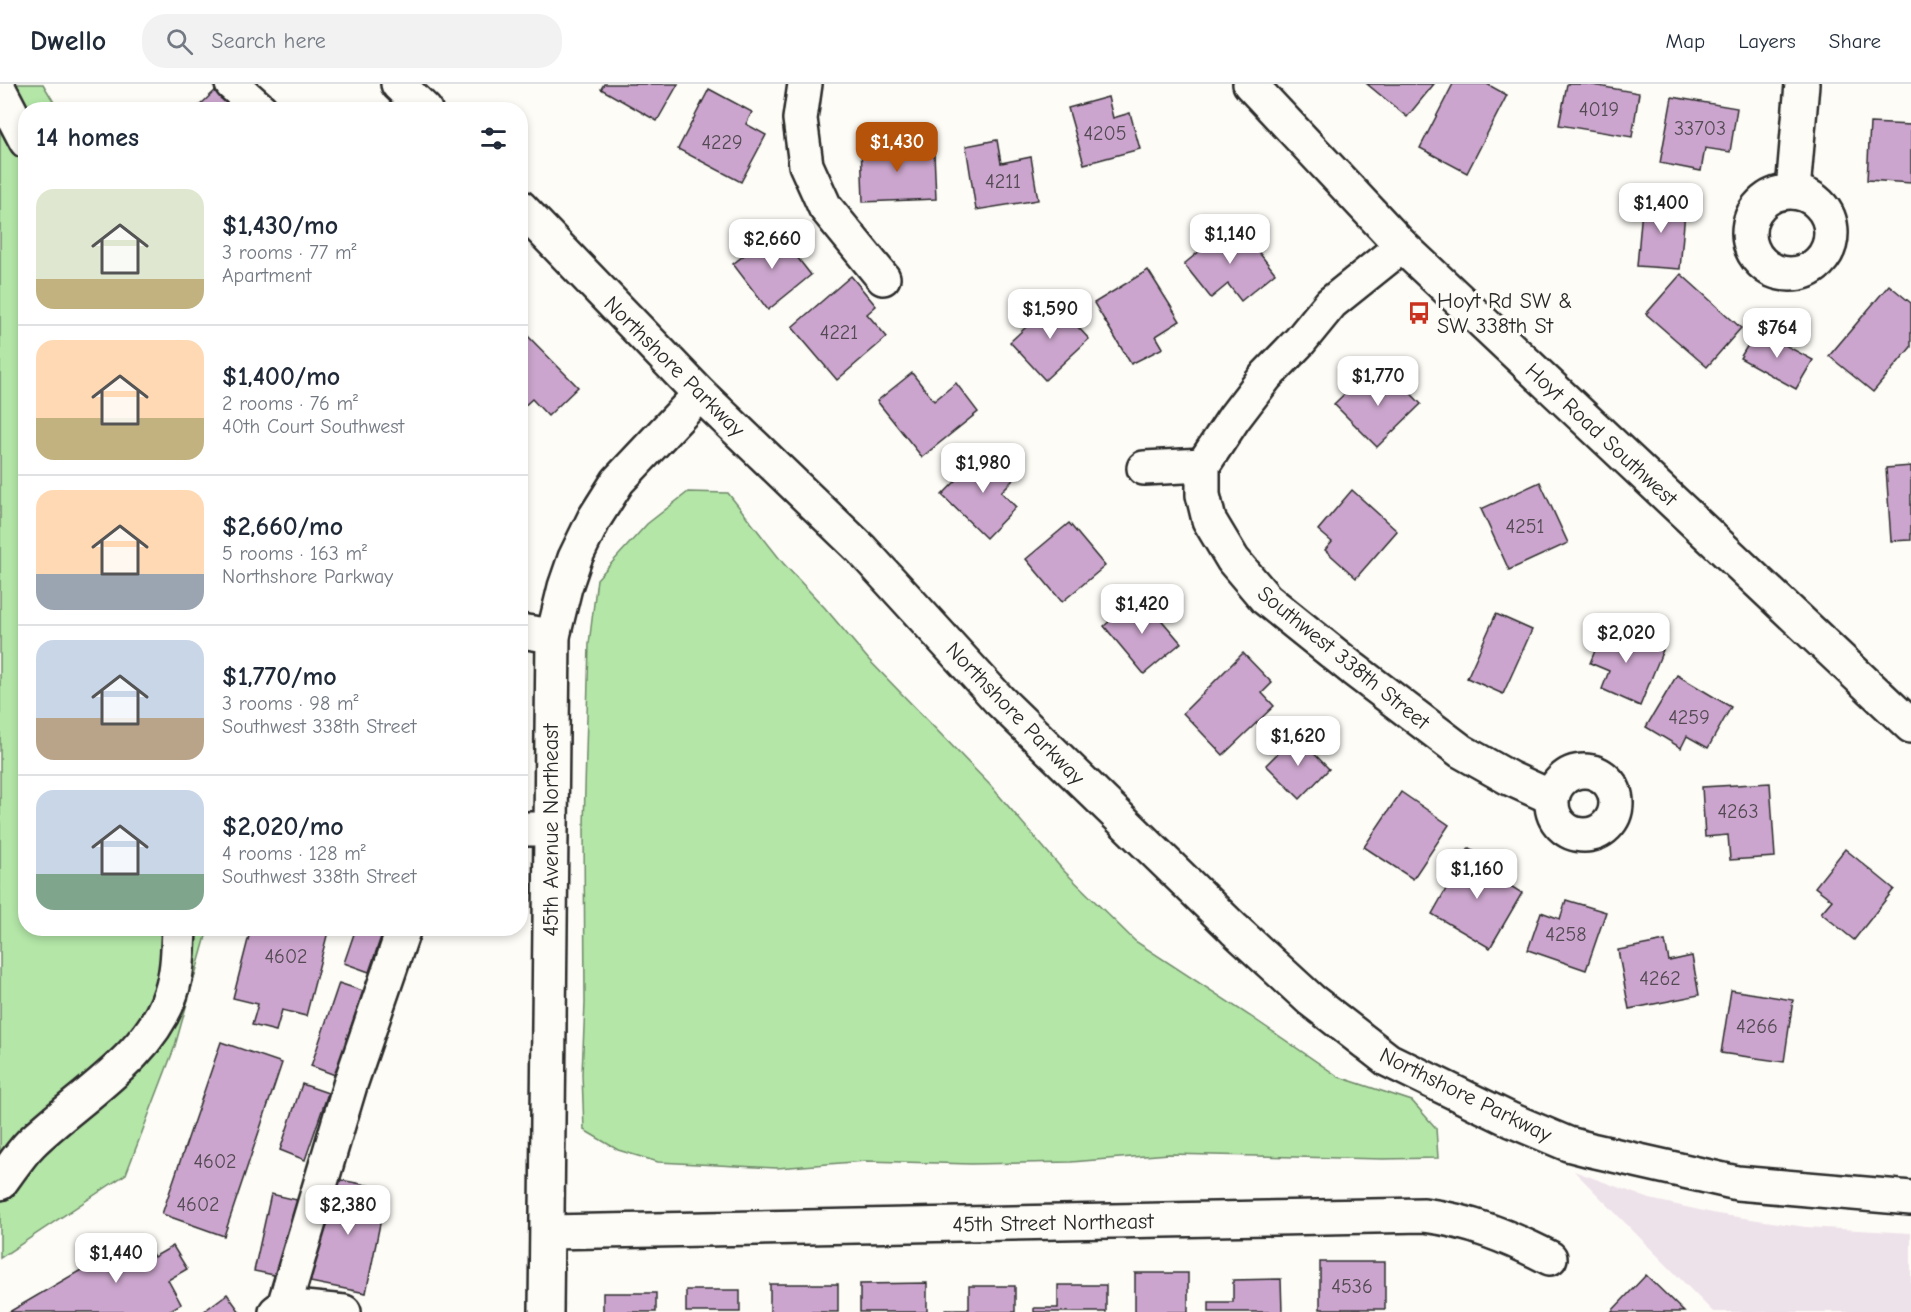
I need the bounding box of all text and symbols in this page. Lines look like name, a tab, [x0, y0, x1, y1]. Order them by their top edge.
search box	[142, 14, 562, 68]
text: Dwello	[30, 25, 106, 57]
icon: search	[163, 25, 196, 58]
text: Search here	[211, 28, 326, 54]
text: Map	[1666, 29, 1705, 53]
text: Layers	[1738, 29, 1796, 53]
text: Share	[1829, 29, 1881, 53]
house number: 4019	[1579, 98, 1619, 121]
house number: 33703	[1674, 117, 1726, 140]
icon: filters	[477, 122, 510, 155]
pin: $1,430	[848, 122, 946, 173]
house number: 4205	[1083, 122, 1127, 145]
text: 14 homes	[36, 123, 139, 153]
text: $1,430	[870, 130, 924, 153]
house number: 4229	[701, 131, 743, 154]
house number: 4211	[985, 170, 1021, 193]
pin: $1,400	[1612, 183, 1710, 234]
text: $1,400	[1633, 191, 1689, 214]
text: $1,430/mo	[222, 211, 338, 241]
icon: home	[84, 213, 156, 285]
pin: $1,140	[1181, 214, 1279, 265]
pin: $2,660	[723, 219, 821, 270]
text: $1,140	[1204, 222, 1256, 245]
text: $2,660	[743, 227, 801, 250]
text: 3 rooms · 77 m²	[222, 241, 356, 264]
text: Apartment	[222, 264, 312, 287]
place label: Hoyt Rd SW & SW 338th St	[1437, 288, 1573, 339]
pin: $1,590	[1001, 289, 1099, 340]
street label: Northshore Parkway	[599, 291, 750, 443]
text: $1,590	[1022, 297, 1078, 320]
bus stop icon: Hoyt Rd SW & SW 338th St	[1406, 300, 1432, 326]
pin: $764	[1741, 308, 1813, 359]
text: $764	[1757, 316, 1797, 339]
house number: 4221	[820, 321, 858, 344]
pin: $1,770	[1329, 356, 1427, 407]
street label: Hoyt Road Southwest	[1520, 358, 1683, 512]
text: $1,400/mo	[222, 362, 340, 392]
icon: home	[84, 364, 156, 436]
text: $1,770	[1351, 364, 1405, 387]
text: 2 rooms · 76 m²	[222, 392, 358, 415]
text: 40th Court Southwest	[222, 415, 404, 438]
pin: $1,980	[934, 443, 1032, 494]
text: $1,980	[955, 451, 1011, 474]
text: $2,660/mo	[222, 512, 343, 542]
icon: home	[84, 514, 156, 586]
house number: 4251	[1506, 515, 1544, 538]
text: 5 rooms · 163 m²	[222, 542, 367, 565]
text: Northshore Parkway	[222, 565, 393, 588]
street label: Southwest 338th Street	[1252, 580, 1435, 736]
pin: $1,420	[1093, 584, 1191, 635]
text: $1,420	[1115, 592, 1169, 615]
pin: $2,020	[1577, 613, 1675, 664]
text: $2,020	[1597, 621, 1655, 644]
street label: Northshore Parkway	[941, 637, 1090, 791]
text: $1,770/mo	[222, 662, 337, 692]
icon: home	[84, 664, 156, 736]
text: 3 rooms · 98 m²	[222, 692, 358, 715]
house number: 4259	[1668, 706, 1710, 729]
text: Southwest 338th Street	[222, 715, 416, 738]
pin: $1,620	[1249, 716, 1347, 767]
street label: 45th Avenue Northeast	[538, 723, 564, 937]
text: $1,620	[1270, 724, 1326, 747]
house number: 4263	[1717, 800, 1759, 823]
text: $2,020/mo	[222, 812, 344, 842]
icon: home	[84, 814, 156, 886]
text: 4 rooms · 128 m²	[222, 842, 366, 865]
pin: $1,160	[1428, 849, 1526, 900]
text: $1,160	[1450, 857, 1504, 880]
text: Southwest 338th Street	[222, 865, 416, 888]
house number: 4258	[1545, 923, 1587, 946]
house number: 4602	[264, 945, 308, 968]
house number: 4262	[1639, 967, 1681, 990]
house number: 4266	[1736, 1015, 1778, 1038]
street label: Northshore Parkway	[1375, 1042, 1556, 1148]
house number: 4602	[193, 1150, 237, 1173]
pin: $2,380	[299, 1185, 397, 1236]
house number: 4602	[176, 1193, 220, 1216]
text: $2,380	[319, 1193, 377, 1216]
street label: 45th Street Northeast	[952, 1208, 1155, 1238]
pin: $1,440	[67, 1233, 165, 1284]
text: $1,440	[89, 1241, 143, 1264]
house number: 4536	[1331, 1275, 1373, 1298]

